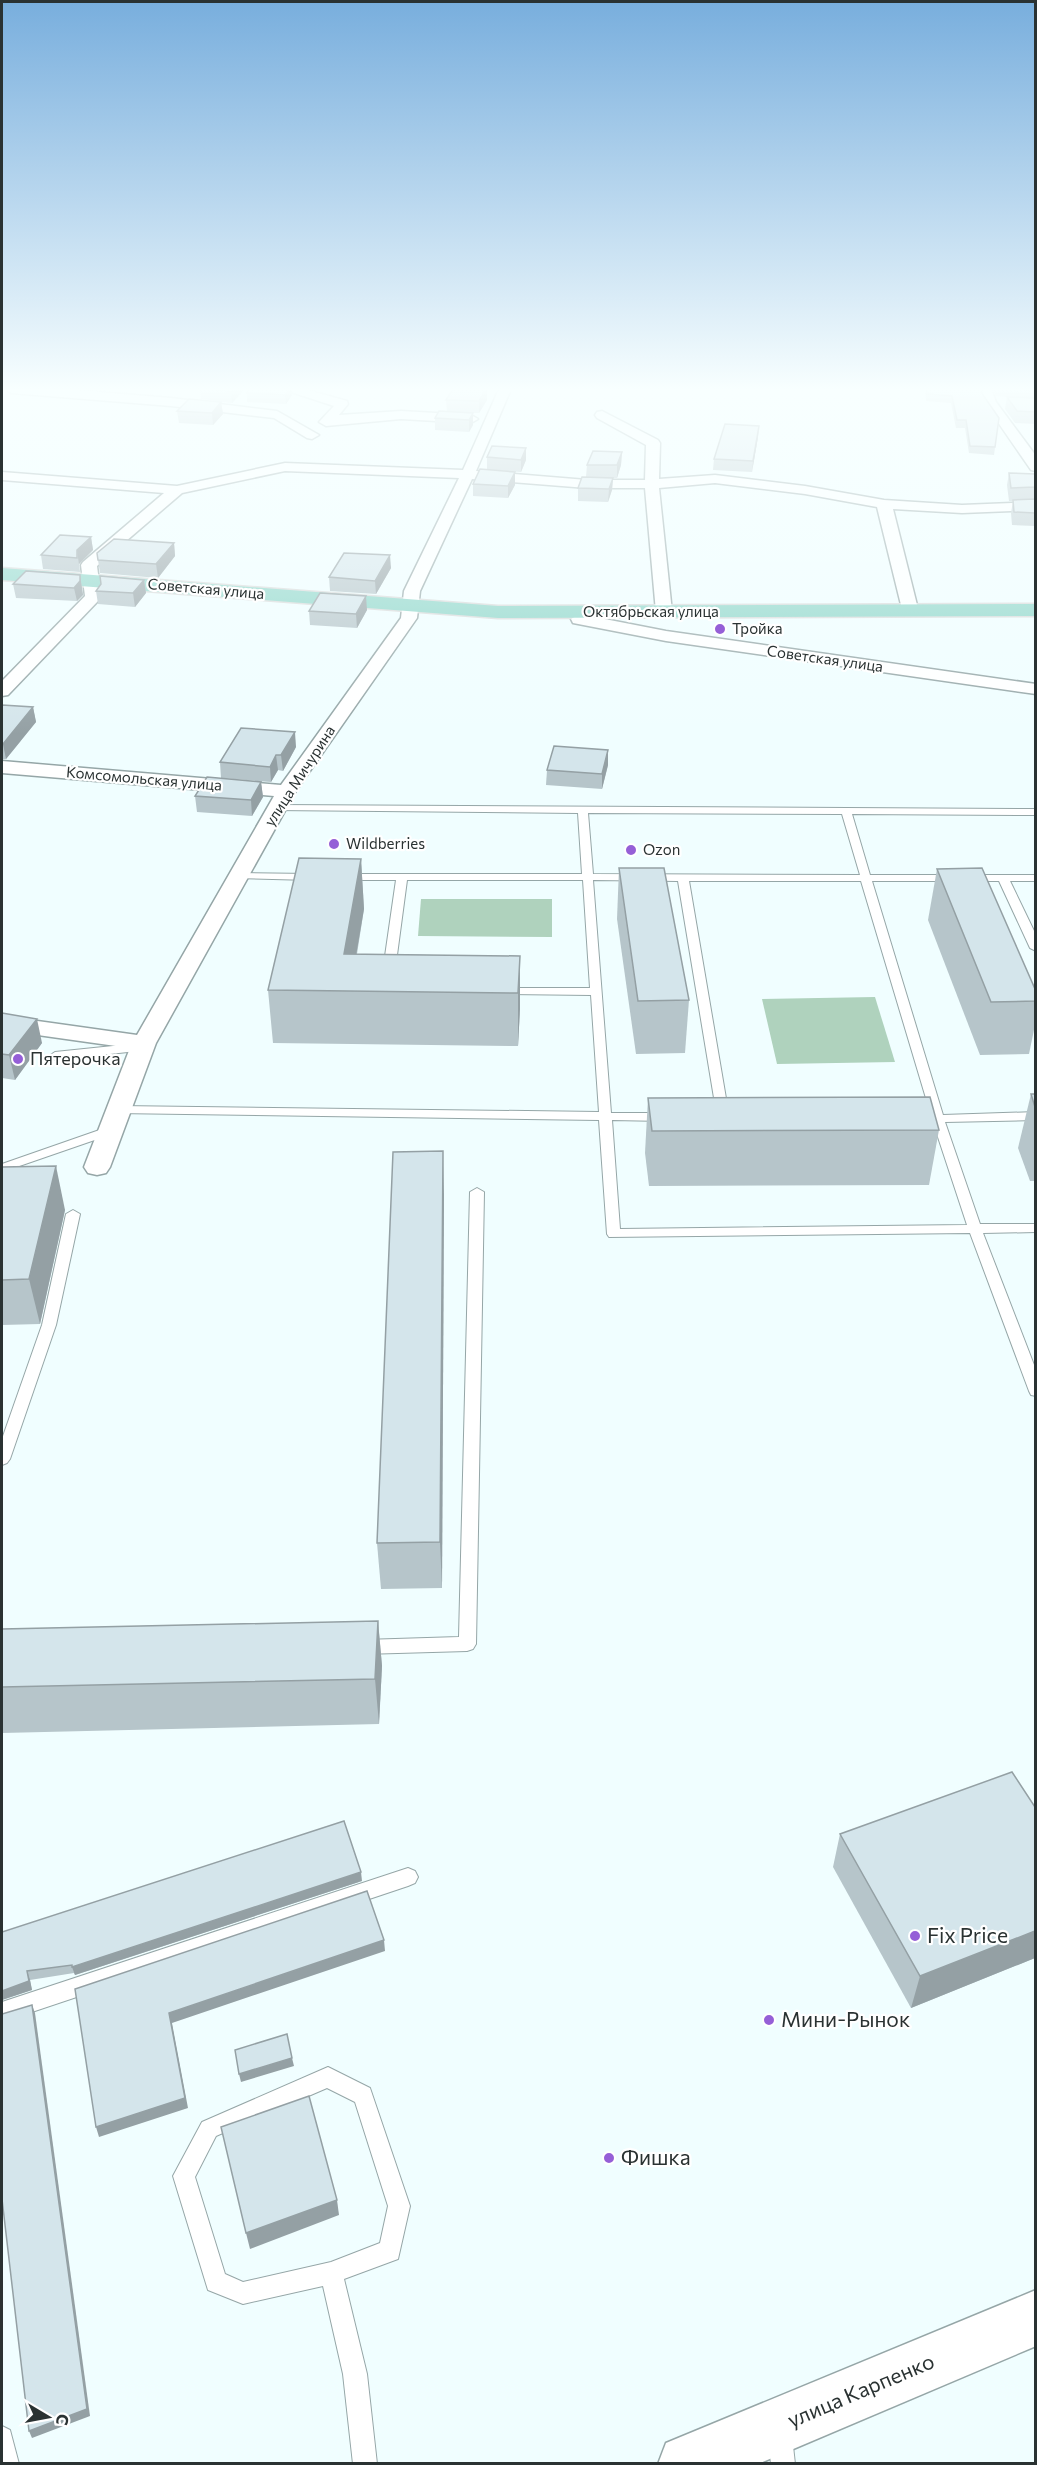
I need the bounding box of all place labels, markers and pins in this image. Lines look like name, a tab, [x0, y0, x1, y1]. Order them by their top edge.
place label: Тройка	[732, 619, 783, 637]
marker: Тройка	[713, 622, 727, 636]
place label: Wildberries	[346, 834, 425, 852]
marker: Wildberries	[327, 837, 341, 851]
place label: Ozon	[643, 840, 680, 858]
marker: Ozon	[624, 843, 638, 857]
place label: Пятерочка	[30, 1047, 121, 1069]
marker: Пятерочка	[11, 1052, 25, 1066]
place label: Fix Price	[927, 1922, 1008, 1947]
marker: Fix Price	[908, 1929, 922, 1943]
place label: Мини-Рынок	[781, 2006, 910, 2031]
marker: Мини-Рынок	[762, 2013, 776, 2027]
place label: Фишка	[621, 2144, 691, 2169]
marker: Фишка	[602, 2151, 616, 2165]

